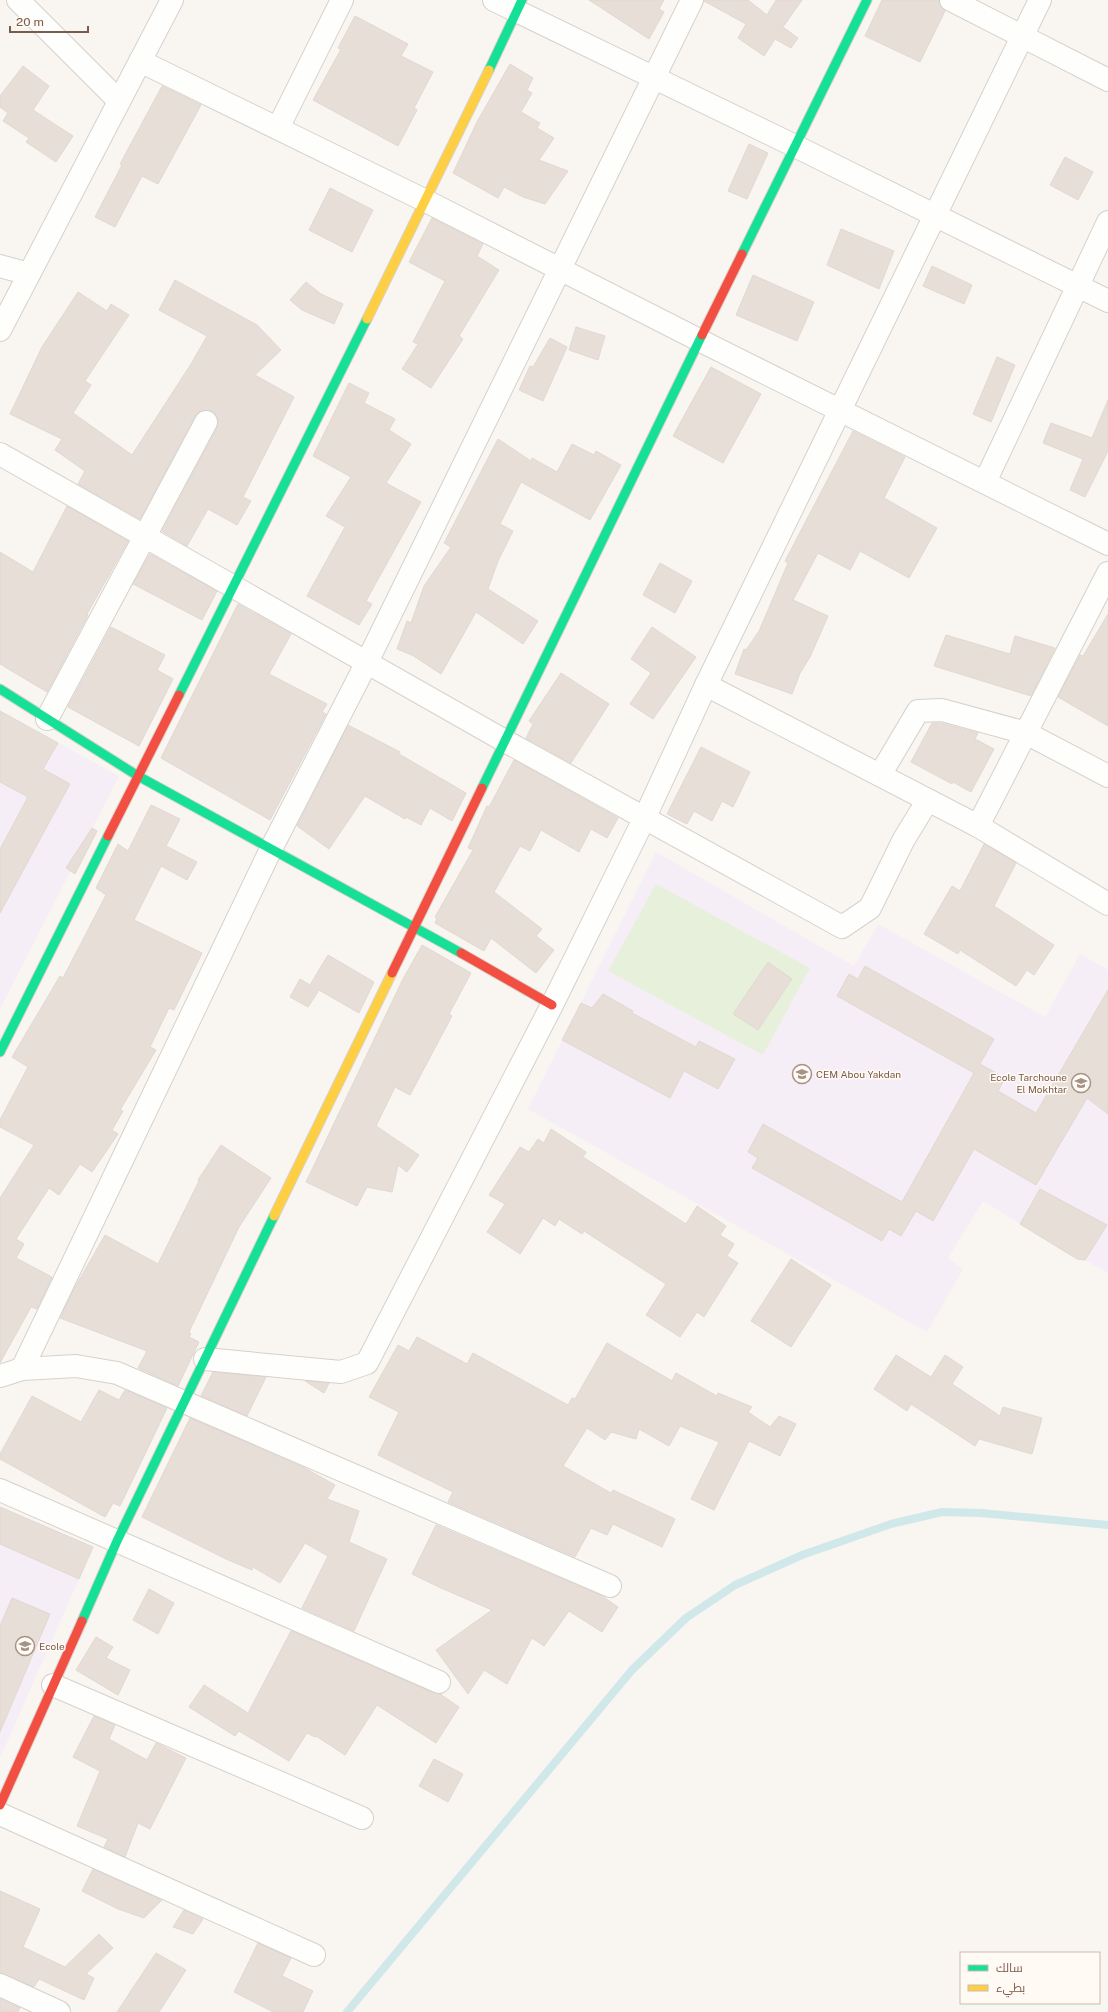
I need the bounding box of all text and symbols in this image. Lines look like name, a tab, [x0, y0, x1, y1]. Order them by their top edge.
scale bar	[10, 8, 88, 34]
text: 20 m	[16, 15, 44, 29]
school or university icon: CEM Abou Yakdan	[791, 1063, 813, 1085]
place label: CEM Abou Yakdan	[816, 1068, 901, 1080]
place label: Ecole Tarchoune El Mokhtar	[990, 1071, 1067, 1095]
school or university icon: Ecole Tarchoune El Mokhtar	[1070, 1072, 1092, 1094]
school or university icon: Ecole	[14, 1635, 36, 1657]
place label: Ecole	[39, 1640, 65, 1652]
legend	[960, 1952, 1100, 2004]
text: سالك	[996, 1961, 1023, 1975]
text: بطيء	[996, 1981, 1025, 1998]

